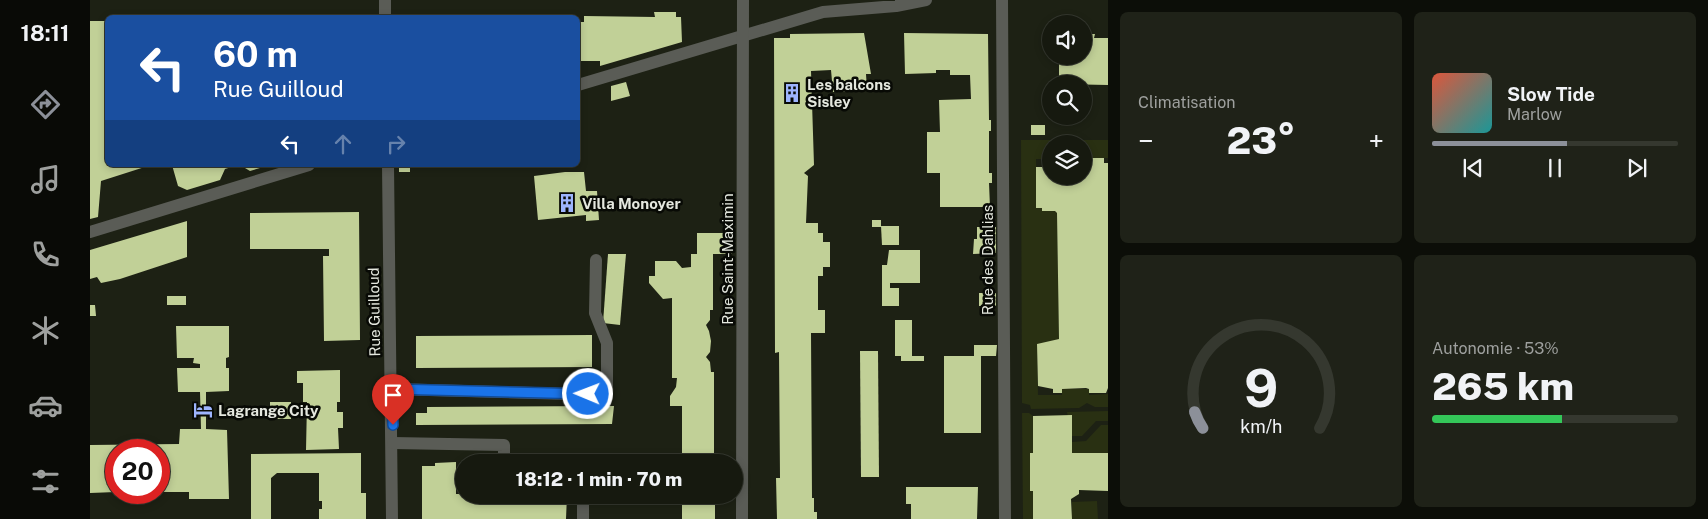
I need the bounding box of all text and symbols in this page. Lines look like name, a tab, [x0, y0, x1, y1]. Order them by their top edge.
map controls	[1042, 15, 1092, 185]
button: sound	[1042, 15, 1092, 65]
text: 18:11	[21, 20, 69, 46]
text: 60 m	[213, 34, 298, 75]
icon: left	[130, 35, 195, 100]
button: search	[1042, 75, 1092, 125]
text: Rue Guilloud	[213, 76, 344, 102]
place label: Les balcons Sisley	[807, 76, 891, 110]
building icon: Les balcons Sisley	[781, 82, 803, 104]
text: Slow Tide	[1507, 83, 1595, 105]
icon: directions	[28, 87, 63, 122]
text: Climatisation	[1138, 93, 1235, 112]
text: Marlow	[1507, 105, 1562, 124]
text: 23°	[1227, 118, 1295, 163]
text: −	[1138, 124, 1154, 157]
text: +	[1368, 124, 1384, 157]
icon: left	[276, 130, 304, 158]
icon: ahead	[329, 130, 357, 158]
icon: right	[382, 130, 410, 158]
button: layers	[1042, 135, 1092, 185]
icon: previous	[1459, 154, 1487, 182]
icon: pause	[1541, 154, 1569, 182]
icon: next	[1623, 154, 1651, 182]
icon: music	[28, 162, 63, 197]
building icon: Villa Monoyer	[556, 192, 578, 214]
street label: Rue Saint-Maximin	[719, 193, 736, 325]
place label: Villa Monoyer	[582, 195, 681, 212]
street label: Rue des Dahlias	[979, 205, 996, 315]
icon: phone	[28, 237, 63, 272]
street label: Rue Guilloud	[365, 267, 383, 357]
icon: climate	[28, 313, 63, 348]
text: Autonomie · 53%	[1432, 339, 1559, 358]
text: 9	[1244, 358, 1278, 419]
text: 265 km	[1432, 364, 1574, 409]
position arrow	[561, 367, 613, 419]
pin	[372, 374, 414, 425]
icon: arrive	[379, 381, 407, 409]
icon: car	[28, 388, 63, 423]
hotel icon: Lagrange City	[192, 399, 214, 421]
place label: Lagrange City	[218, 402, 319, 419]
text: km/h	[1240, 416, 1282, 437]
speed limit sign: 20	[105, 439, 170, 504]
icon: filters	[28, 464, 63, 499]
text: 18:12 · 1 min · 70 m	[516, 468, 682, 490]

